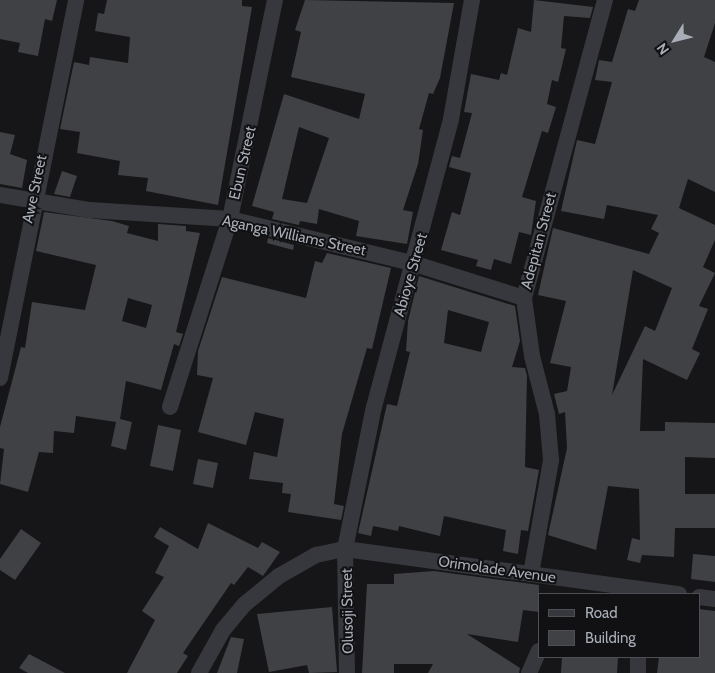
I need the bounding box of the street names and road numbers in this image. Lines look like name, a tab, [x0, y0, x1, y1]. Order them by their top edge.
street label: Ebun Street	[226, 125, 260, 201]
street label: Awe Street	[19, 153, 51, 225]
street label: Adepitan Street	[517, 191, 561, 291]
street label: Aganga Williams Street	[221, 212, 367, 260]
street label: Abioye Street	[391, 231, 431, 319]
street label: Orimolade Avenue	[437, 553, 557, 587]
street label: Olusoji Street	[338, 568, 358, 654]

